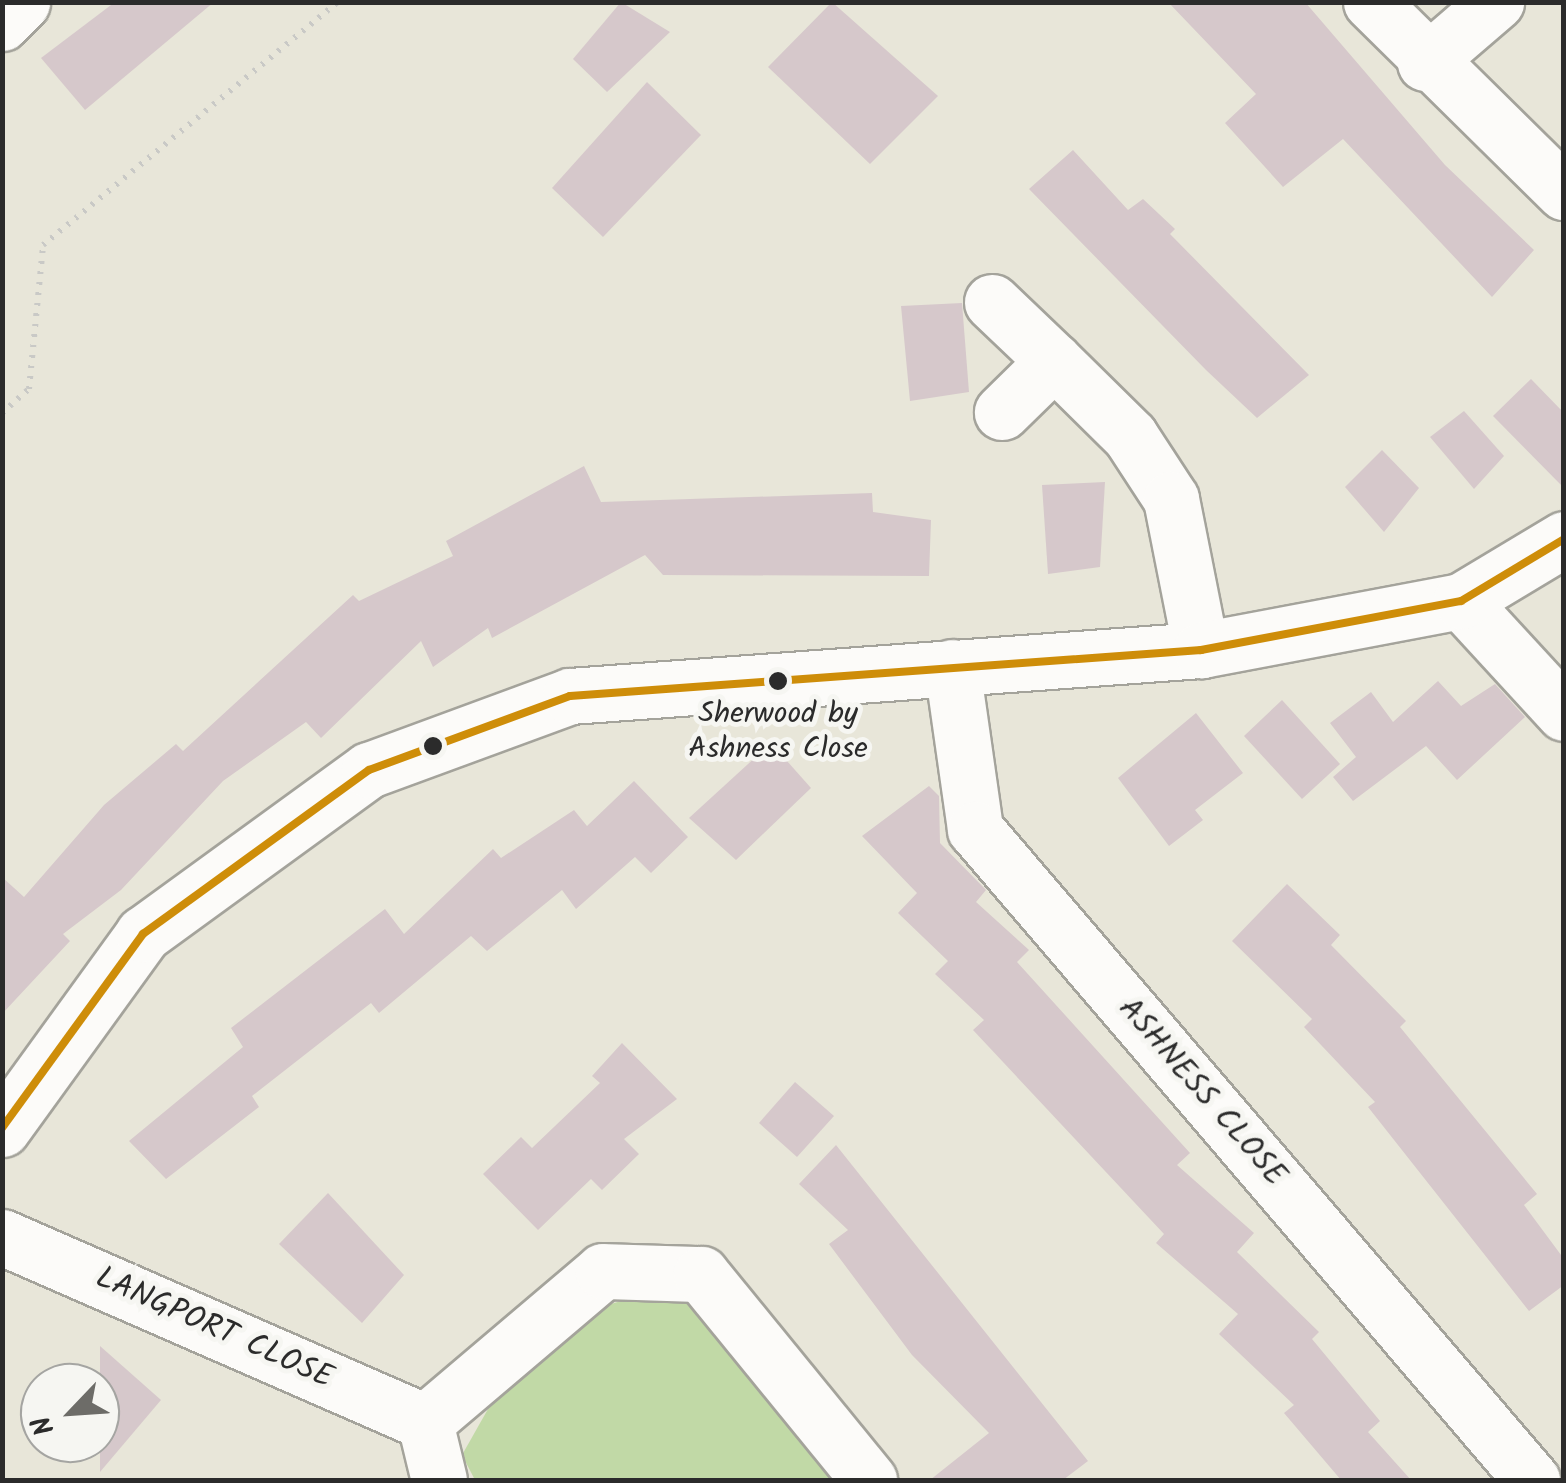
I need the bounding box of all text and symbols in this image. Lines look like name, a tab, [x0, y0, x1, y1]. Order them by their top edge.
marker: Sherwood by Ashness Close	[768, 671, 788, 691]
place label: Sherwood by Ashness Close	[688, 696, 868, 766]
unlabelled marker	[423, 736, 443, 756]
street label: ASHNESS CLOSE	[1109, 991, 1293, 1195]
street label: LANGPORT CLOSE	[89, 1259, 339, 1399]
north arrow	[20, 1363, 120, 1463]
text: N	[20, 1408, 68, 1443]

